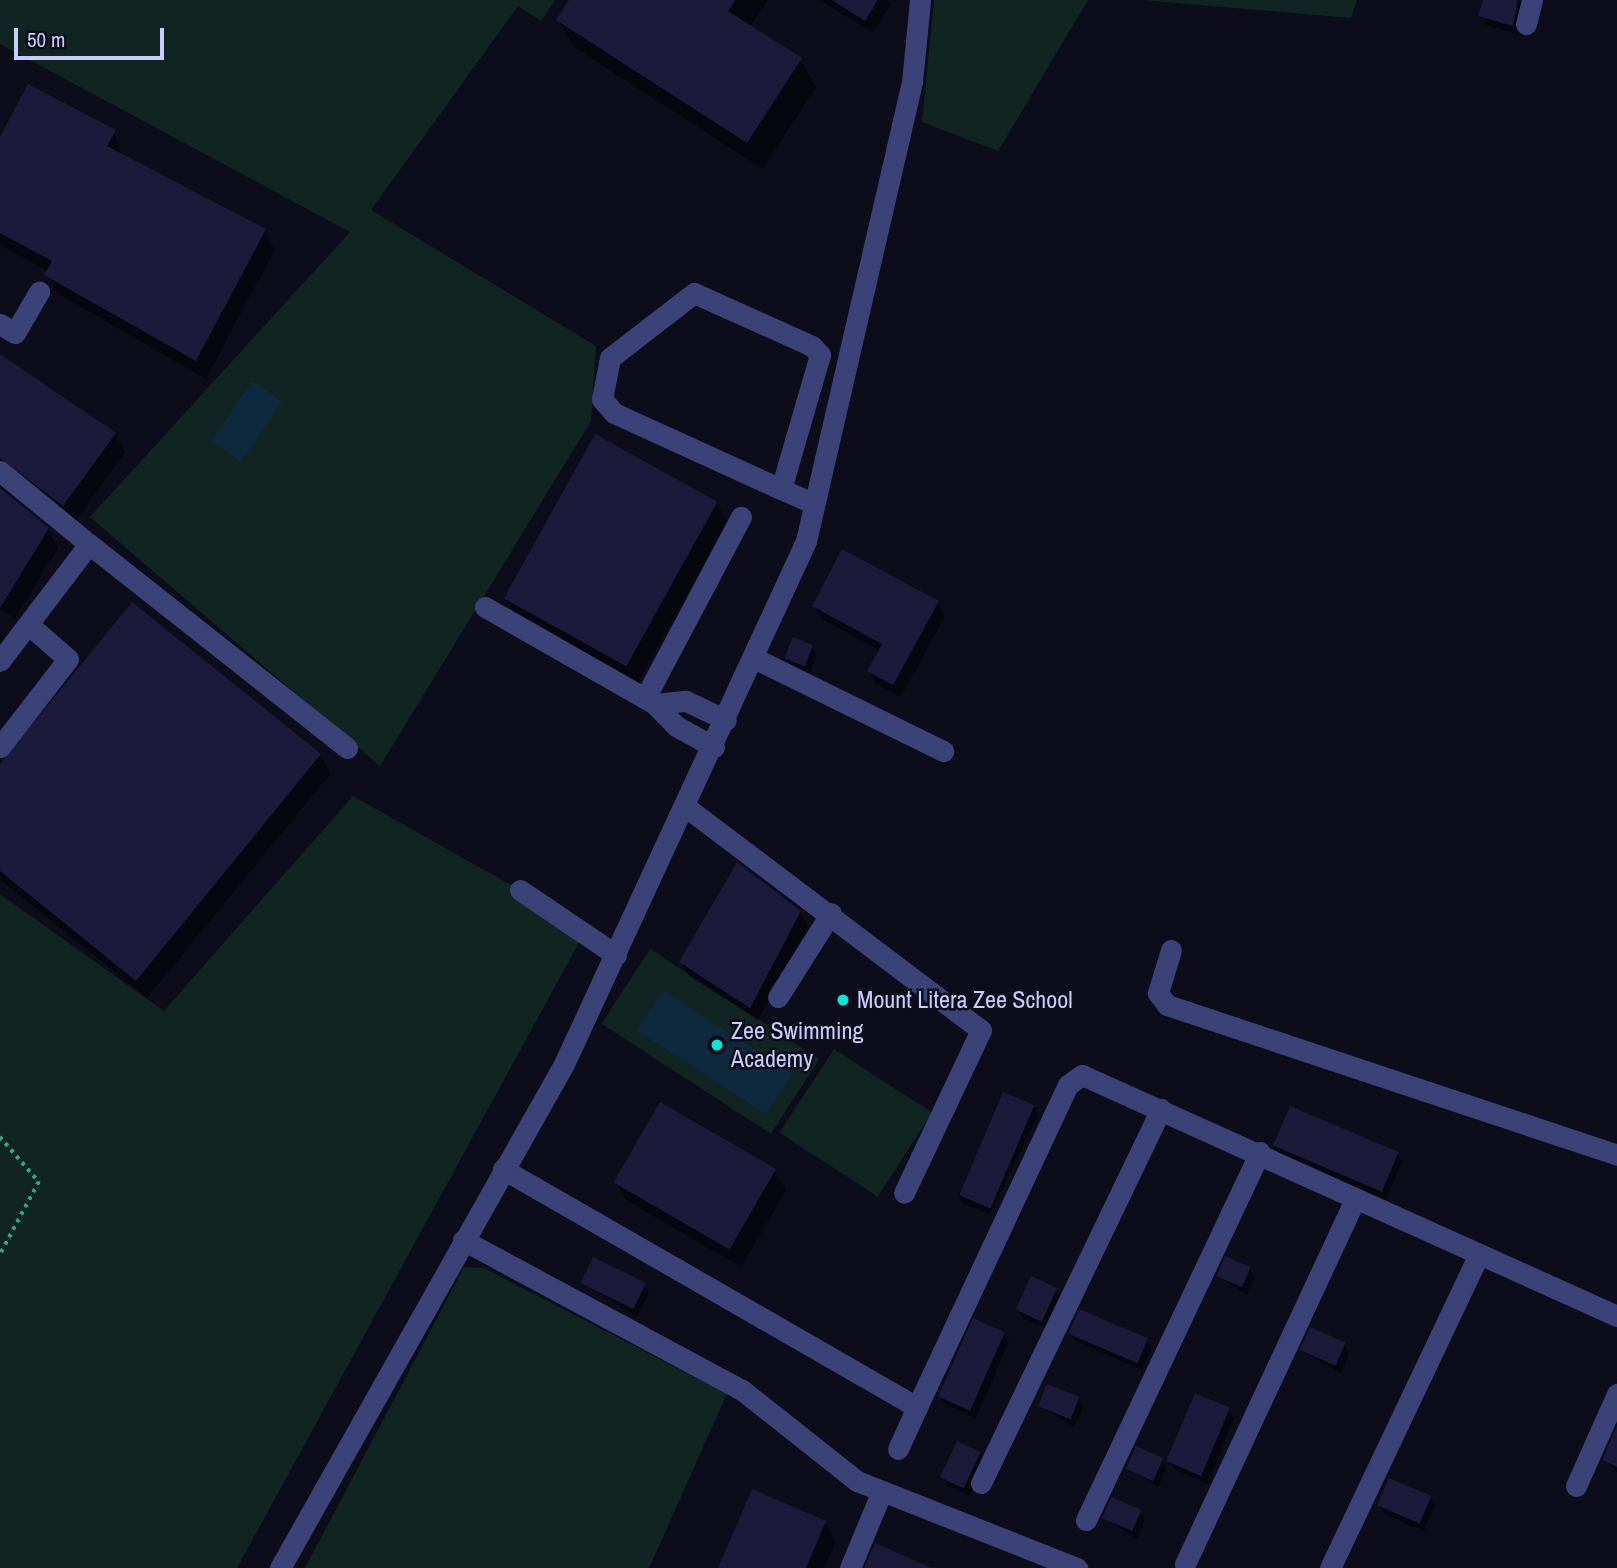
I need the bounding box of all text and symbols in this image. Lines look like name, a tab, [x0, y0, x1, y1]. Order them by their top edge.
scale bar	[18, 14, 168, 58]
text: 50 m	[27, 25, 65, 54]
place label: Mount Litera Zee School	[857, 986, 1073, 1014]
marker: Mount Litera Zee School	[835, 992, 851, 1008]
place label: Zee Swimming Academy	[731, 1017, 863, 1073]
marker: Zee Swimming Academy	[709, 1037, 725, 1053]

